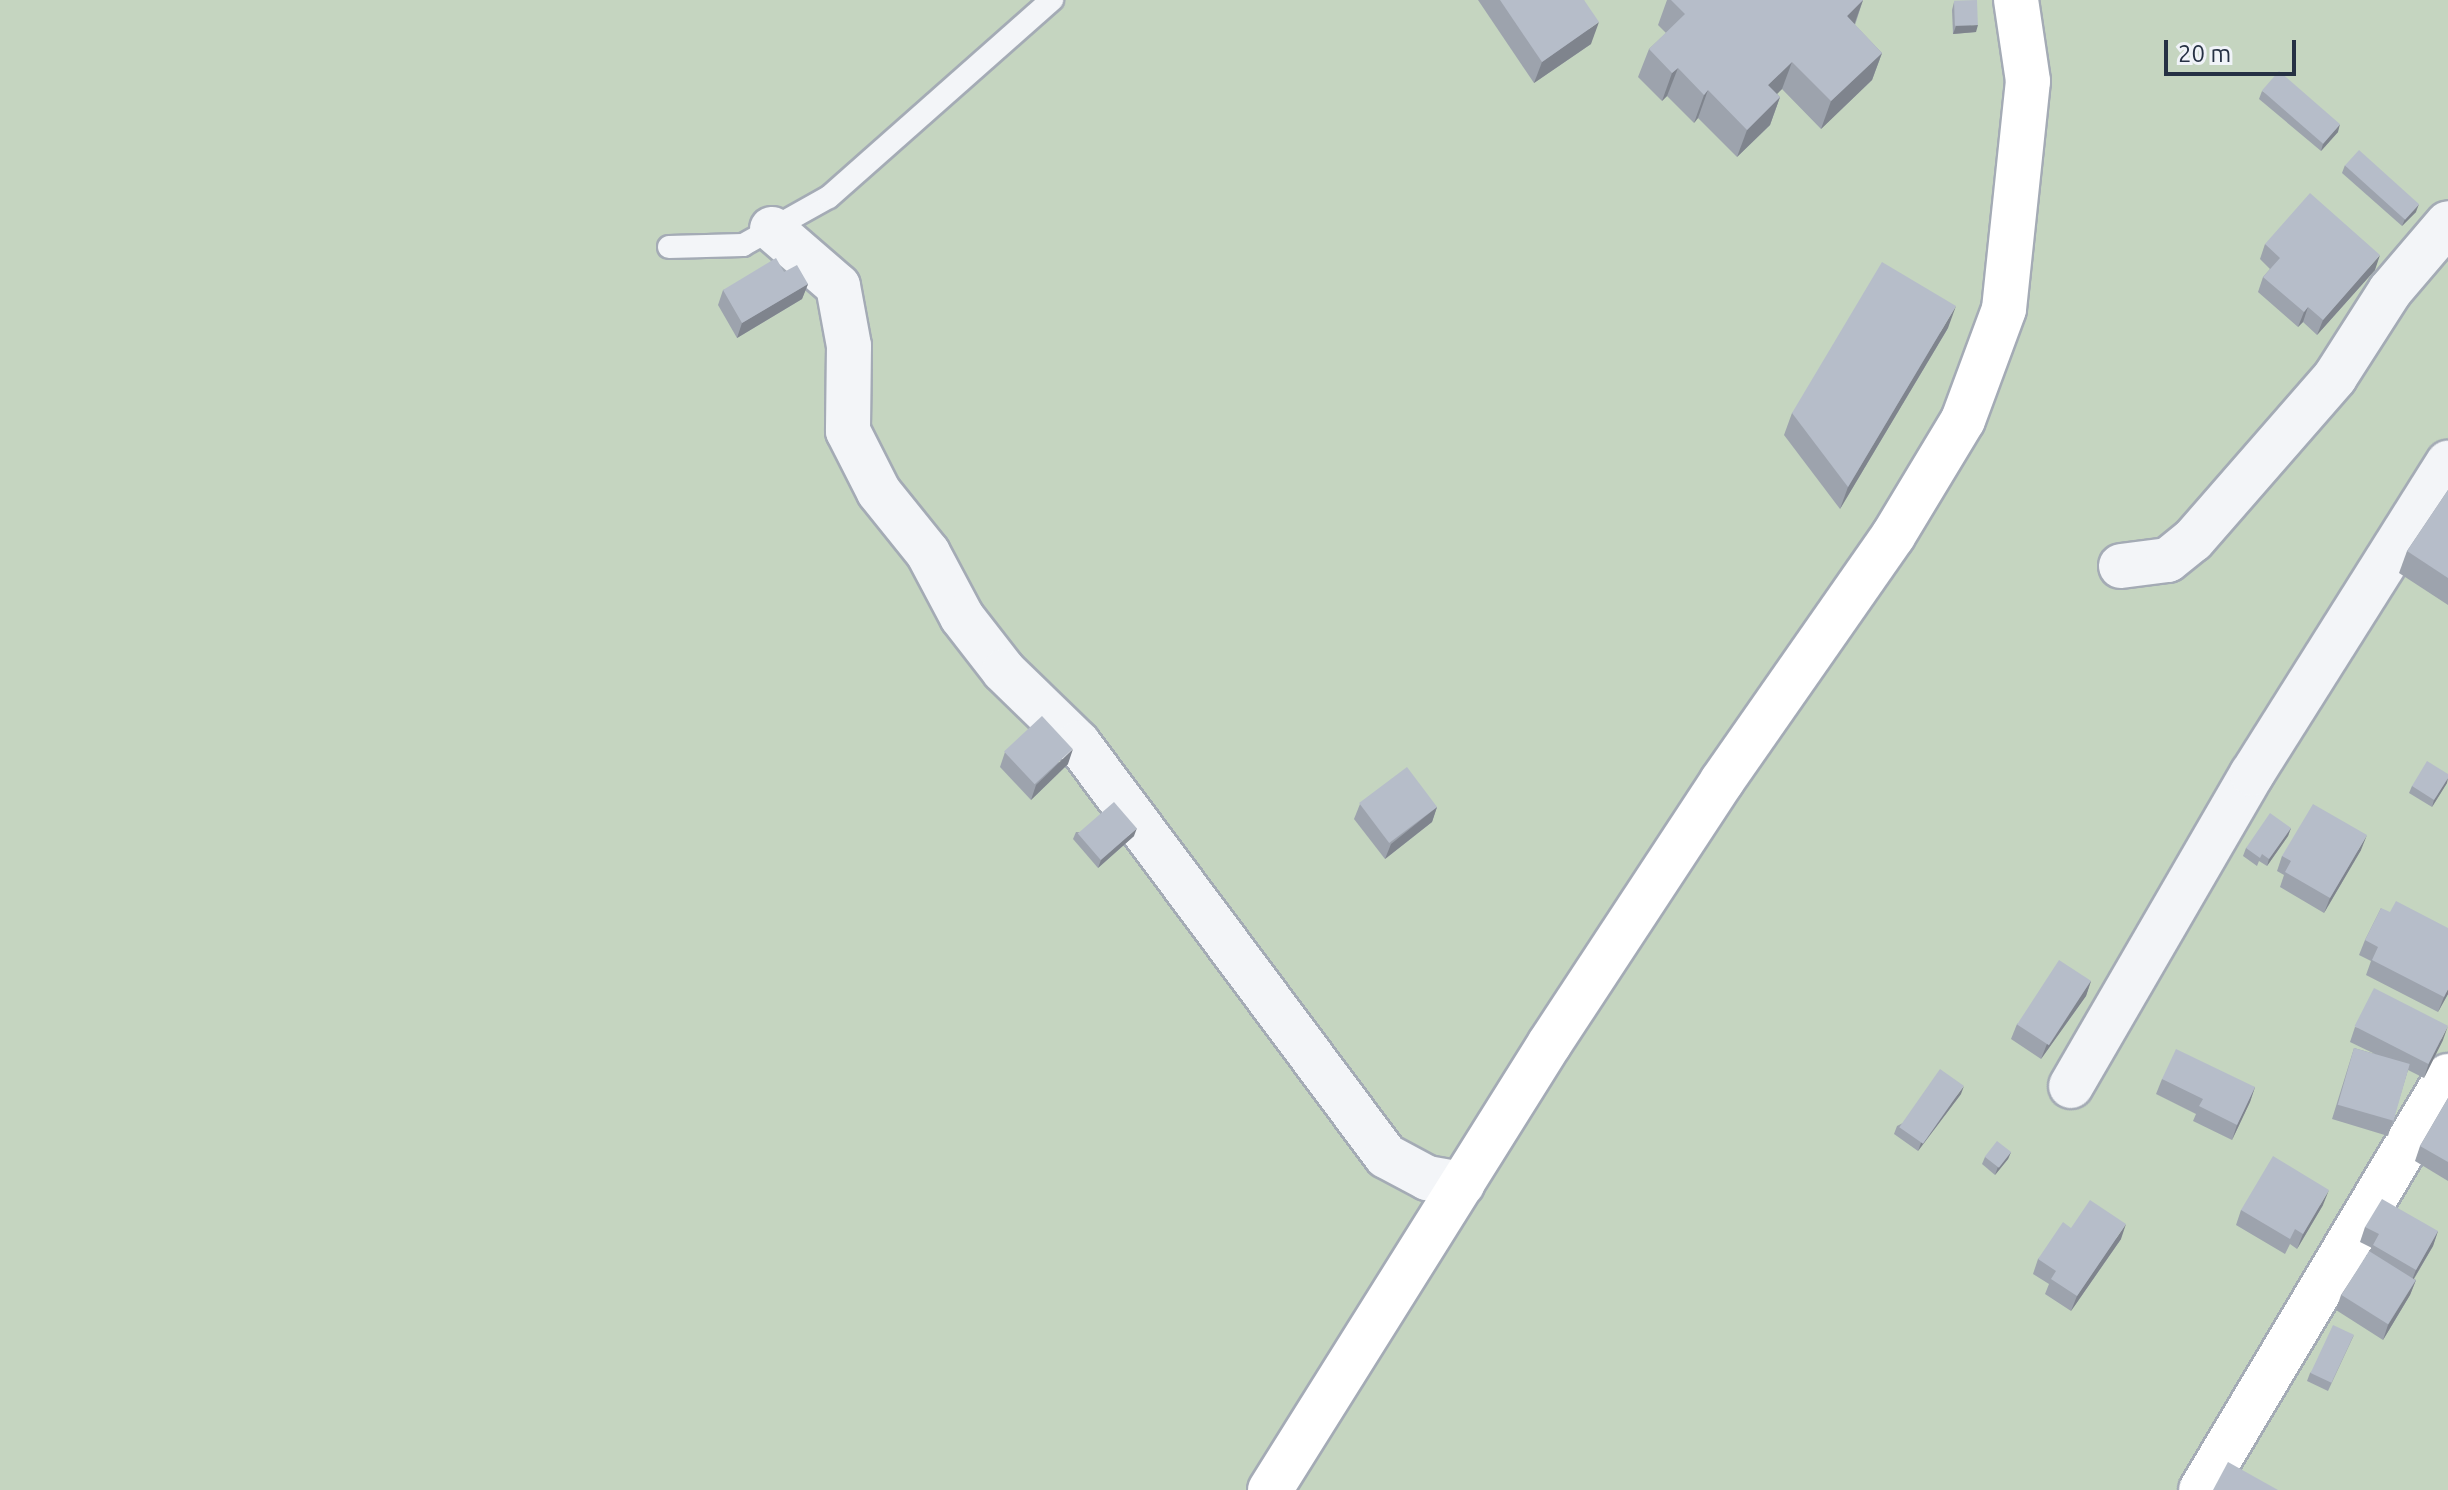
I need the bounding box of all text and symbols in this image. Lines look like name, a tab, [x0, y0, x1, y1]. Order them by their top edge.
scale bar	[2168, 24, 2300, 74]
text: 20 m	[2178, 40, 2231, 67]

